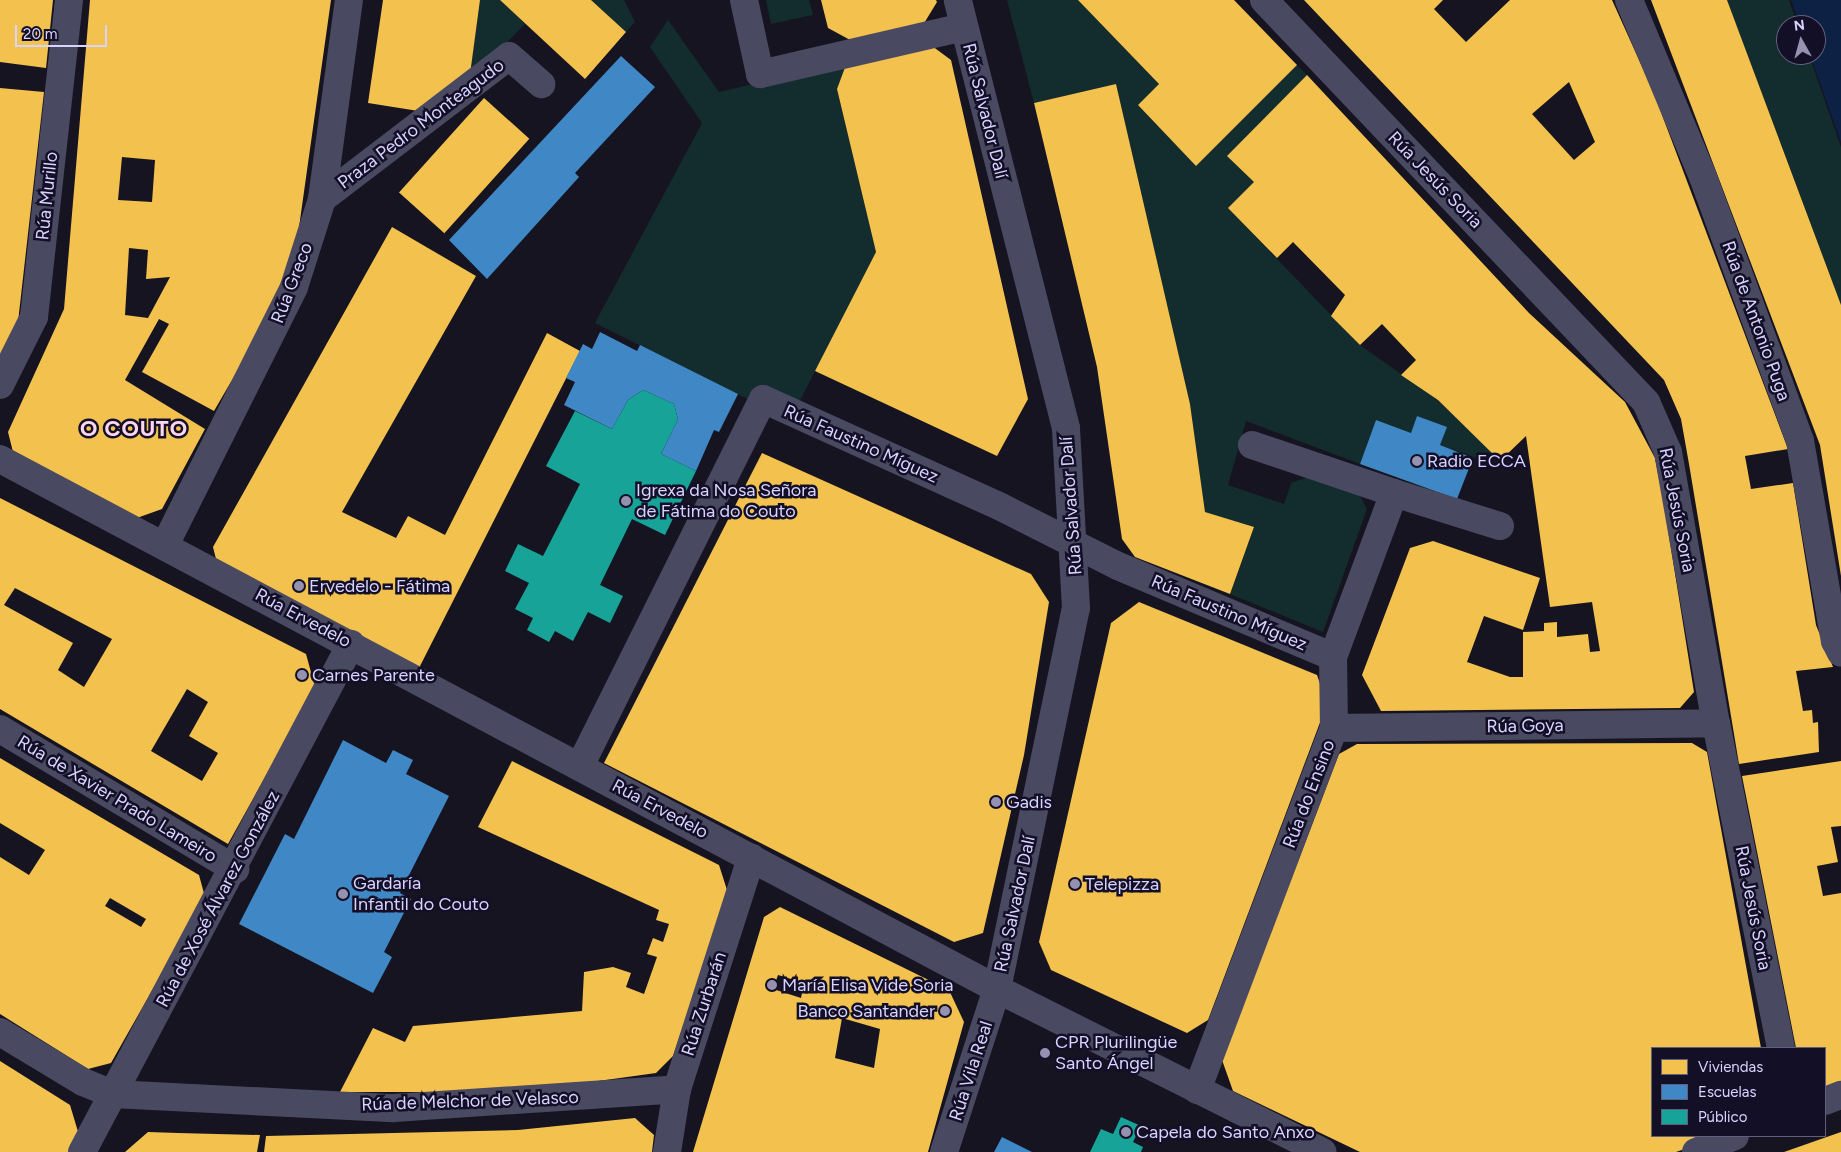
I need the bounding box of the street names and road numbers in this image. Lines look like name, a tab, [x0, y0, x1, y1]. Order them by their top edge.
street label: Rúa Salvador Dalí	[958, 41, 1012, 181]
street label: Praza Pedro Monteagudo	[334, 54, 508, 194]
street label: Rúa Jesús Soria	[1383, 127, 1487, 233]
street label: Rúa Murillo	[32, 151, 62, 241]
street label: Rúa de Antonio Puga	[1717, 238, 1795, 404]
street label: Rúa Greco	[267, 240, 317, 326]
street label: Rúa Faustino Míguez	[780, 400, 942, 488]
street label: Rúa Salvador Dalí	[1055, 436, 1087, 576]
street label: Rúa Jesús Soria	[1654, 446, 1700, 574]
street label: Rúa Faustino Míguez	[1148, 570, 1310, 656]
street label: Rúa Ervedelo	[251, 584, 355, 652]
street label: Rúa Goya	[1486, 715, 1564, 737]
street label: Rúa de Xavier Prado Lameiro	[13, 731, 221, 867]
street label: Rúa do Ensino	[1278, 737, 1340, 851]
street label: Rúa Ervedelo	[608, 775, 712, 843]
street label: Rúa de Xosé Álvarez González	[152, 787, 284, 1011]
street label: Rúa Salvador Dalí	[990, 834, 1040, 974]
street label: Rúa Jesús Soria	[1730, 844, 1776, 972]
street label: Rúa Zurbarán	[677, 949, 731, 1059]
street label: Rúa Vila Real	[945, 1018, 997, 1124]
street label: Rúa de Melchor de Velasco	[361, 1086, 579, 1116]

